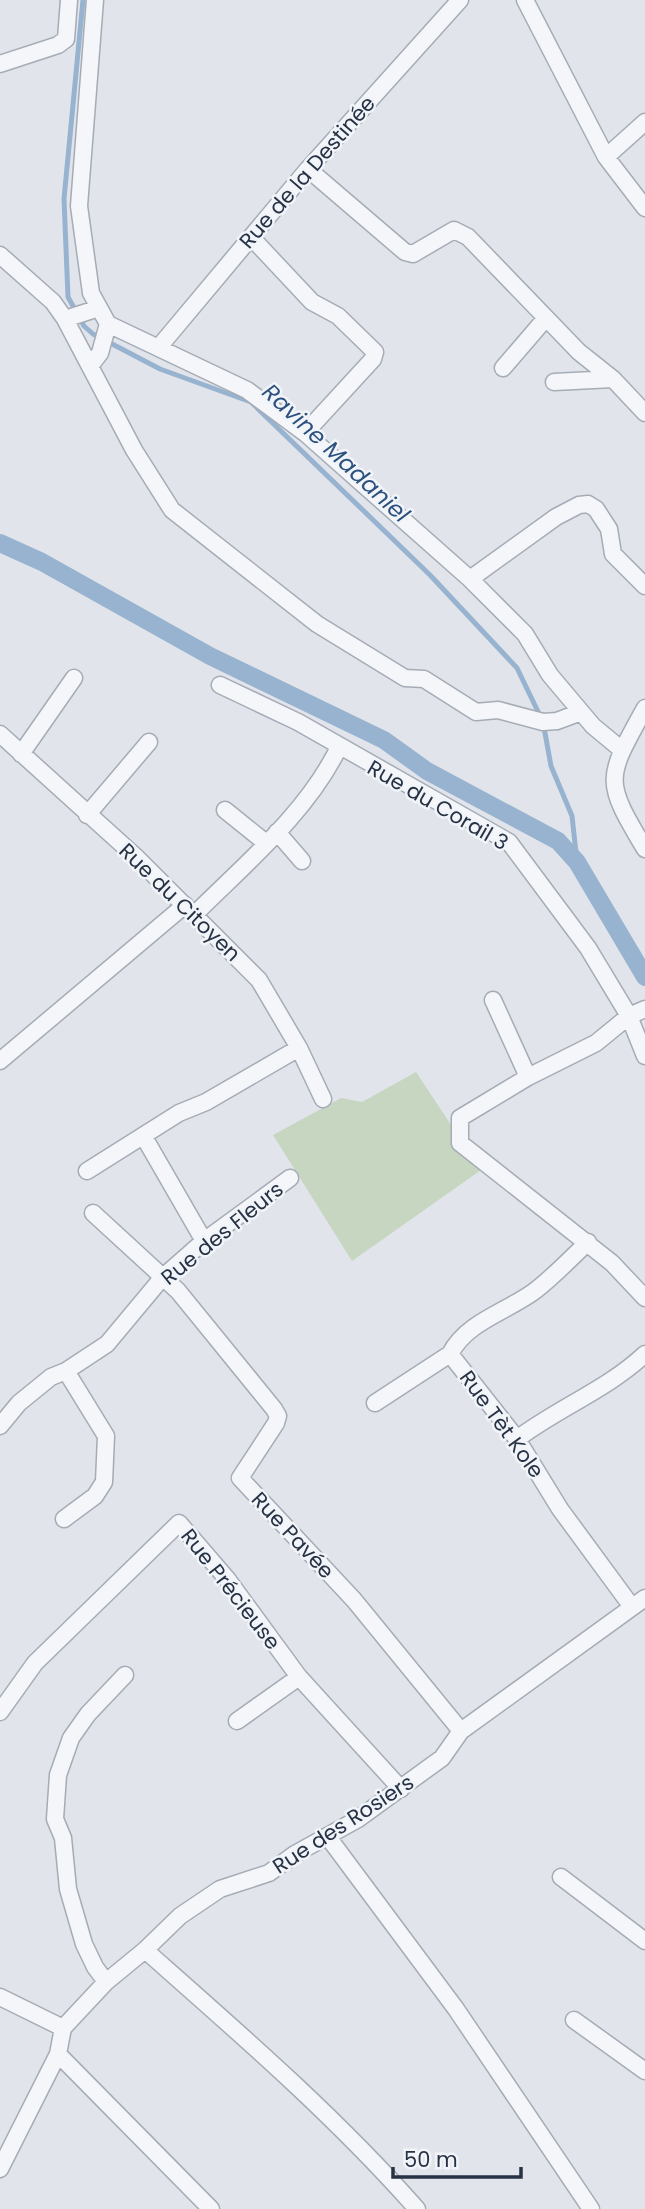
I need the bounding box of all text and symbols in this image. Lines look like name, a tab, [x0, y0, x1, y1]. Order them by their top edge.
street label: Rue de la Destinée	[233, 89, 381, 255]
water label: Ravine Madaniel	[255, 376, 417, 530]
street label: Rue du Corail 3	[362, 753, 514, 857]
street label: Rue du Citoyen	[113, 836, 247, 968]
street label: Rue des Fleurs	[155, 1175, 289, 1291]
street label: Rue Tèt Kole	[453, 1364, 551, 1484]
street label: Rue Pavée	[245, 1485, 341, 1585]
street label: Rue Précieuse	[175, 1522, 287, 1656]
street label: Rue des Rosiers	[267, 1768, 419, 1880]
scale bar	[393, 2136, 521, 2180]
text: 50 m	[404, 2145, 458, 2174]

